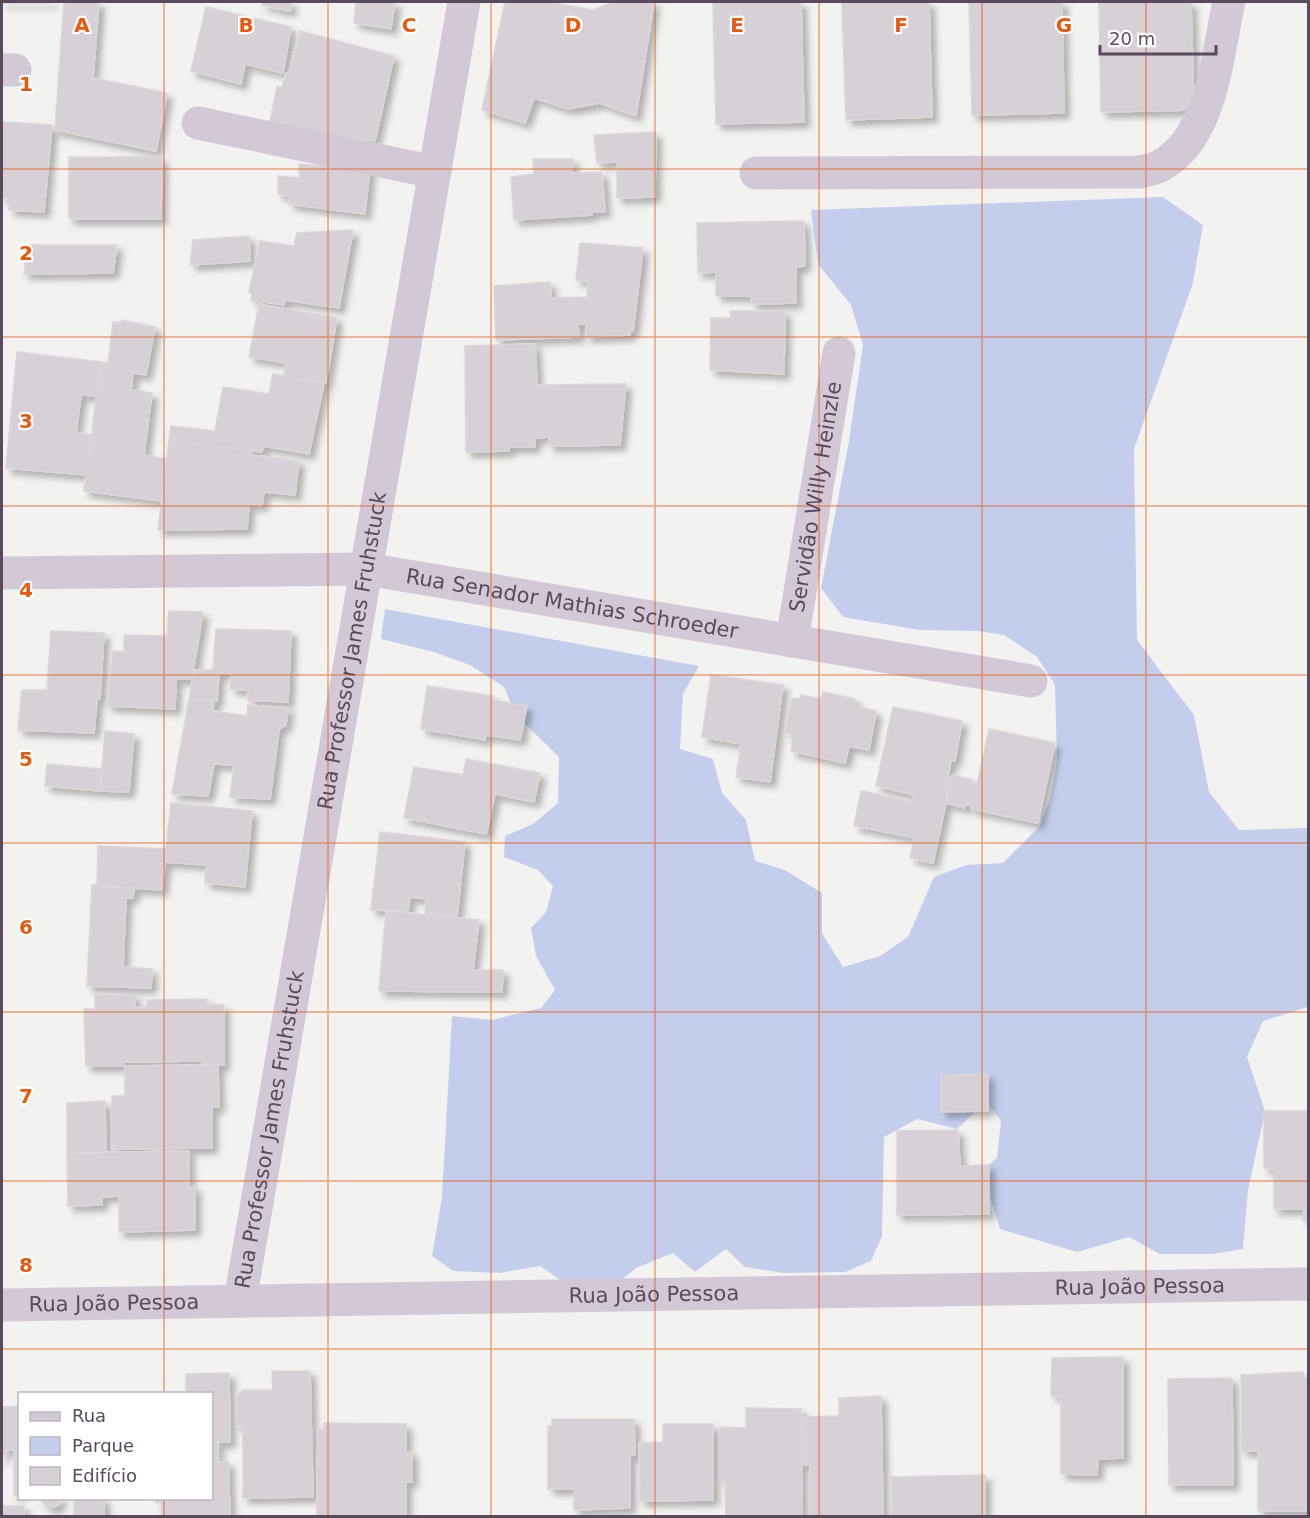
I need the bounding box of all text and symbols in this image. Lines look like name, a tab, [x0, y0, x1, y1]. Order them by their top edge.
text: A	[74, 13, 90, 37]
text: B	[238, 13, 254, 37]
text: C	[402, 13, 416, 37]
text: D	[565, 13, 581, 37]
text: E	[730, 13, 744, 37]
text: F	[894, 13, 908, 37]
text: G	[1056, 13, 1072, 37]
scale bar	[1100, 18, 1216, 56]
text: 20 m	[1109, 28, 1155, 49]
text: 1	[19, 72, 33, 96]
text: 2	[19, 241, 33, 265]
street label: Servidão Willy Heinzle	[785, 380, 846, 614]
text: 3	[19, 409, 33, 433]
street label: Rua Professor James Fruhstuck	[313, 489, 392, 812]
street label: Rua Senador Mathias Schroeder	[404, 564, 740, 644]
text: 4	[19, 578, 33, 602]
text: 5	[19, 747, 33, 771]
text: 6	[19, 915, 33, 939]
street label: Rua Professor James Fruhstuck	[230, 968, 309, 1290]
text: 7	[19, 1084, 33, 1108]
text: 8	[19, 1253, 33, 1277]
street label: Rua João Pessoa	[1054, 1273, 1225, 1300]
street label: Rua João Pessoa	[568, 1281, 739, 1308]
street label: Rua João Pessoa	[29, 1290, 199, 1317]
legend	[18, 1392, 213, 1500]
text: Rua	[72, 1405, 106, 1426]
text: Parque	[72, 1435, 134, 1456]
text: Edifício	[72, 1465, 137, 1486]

